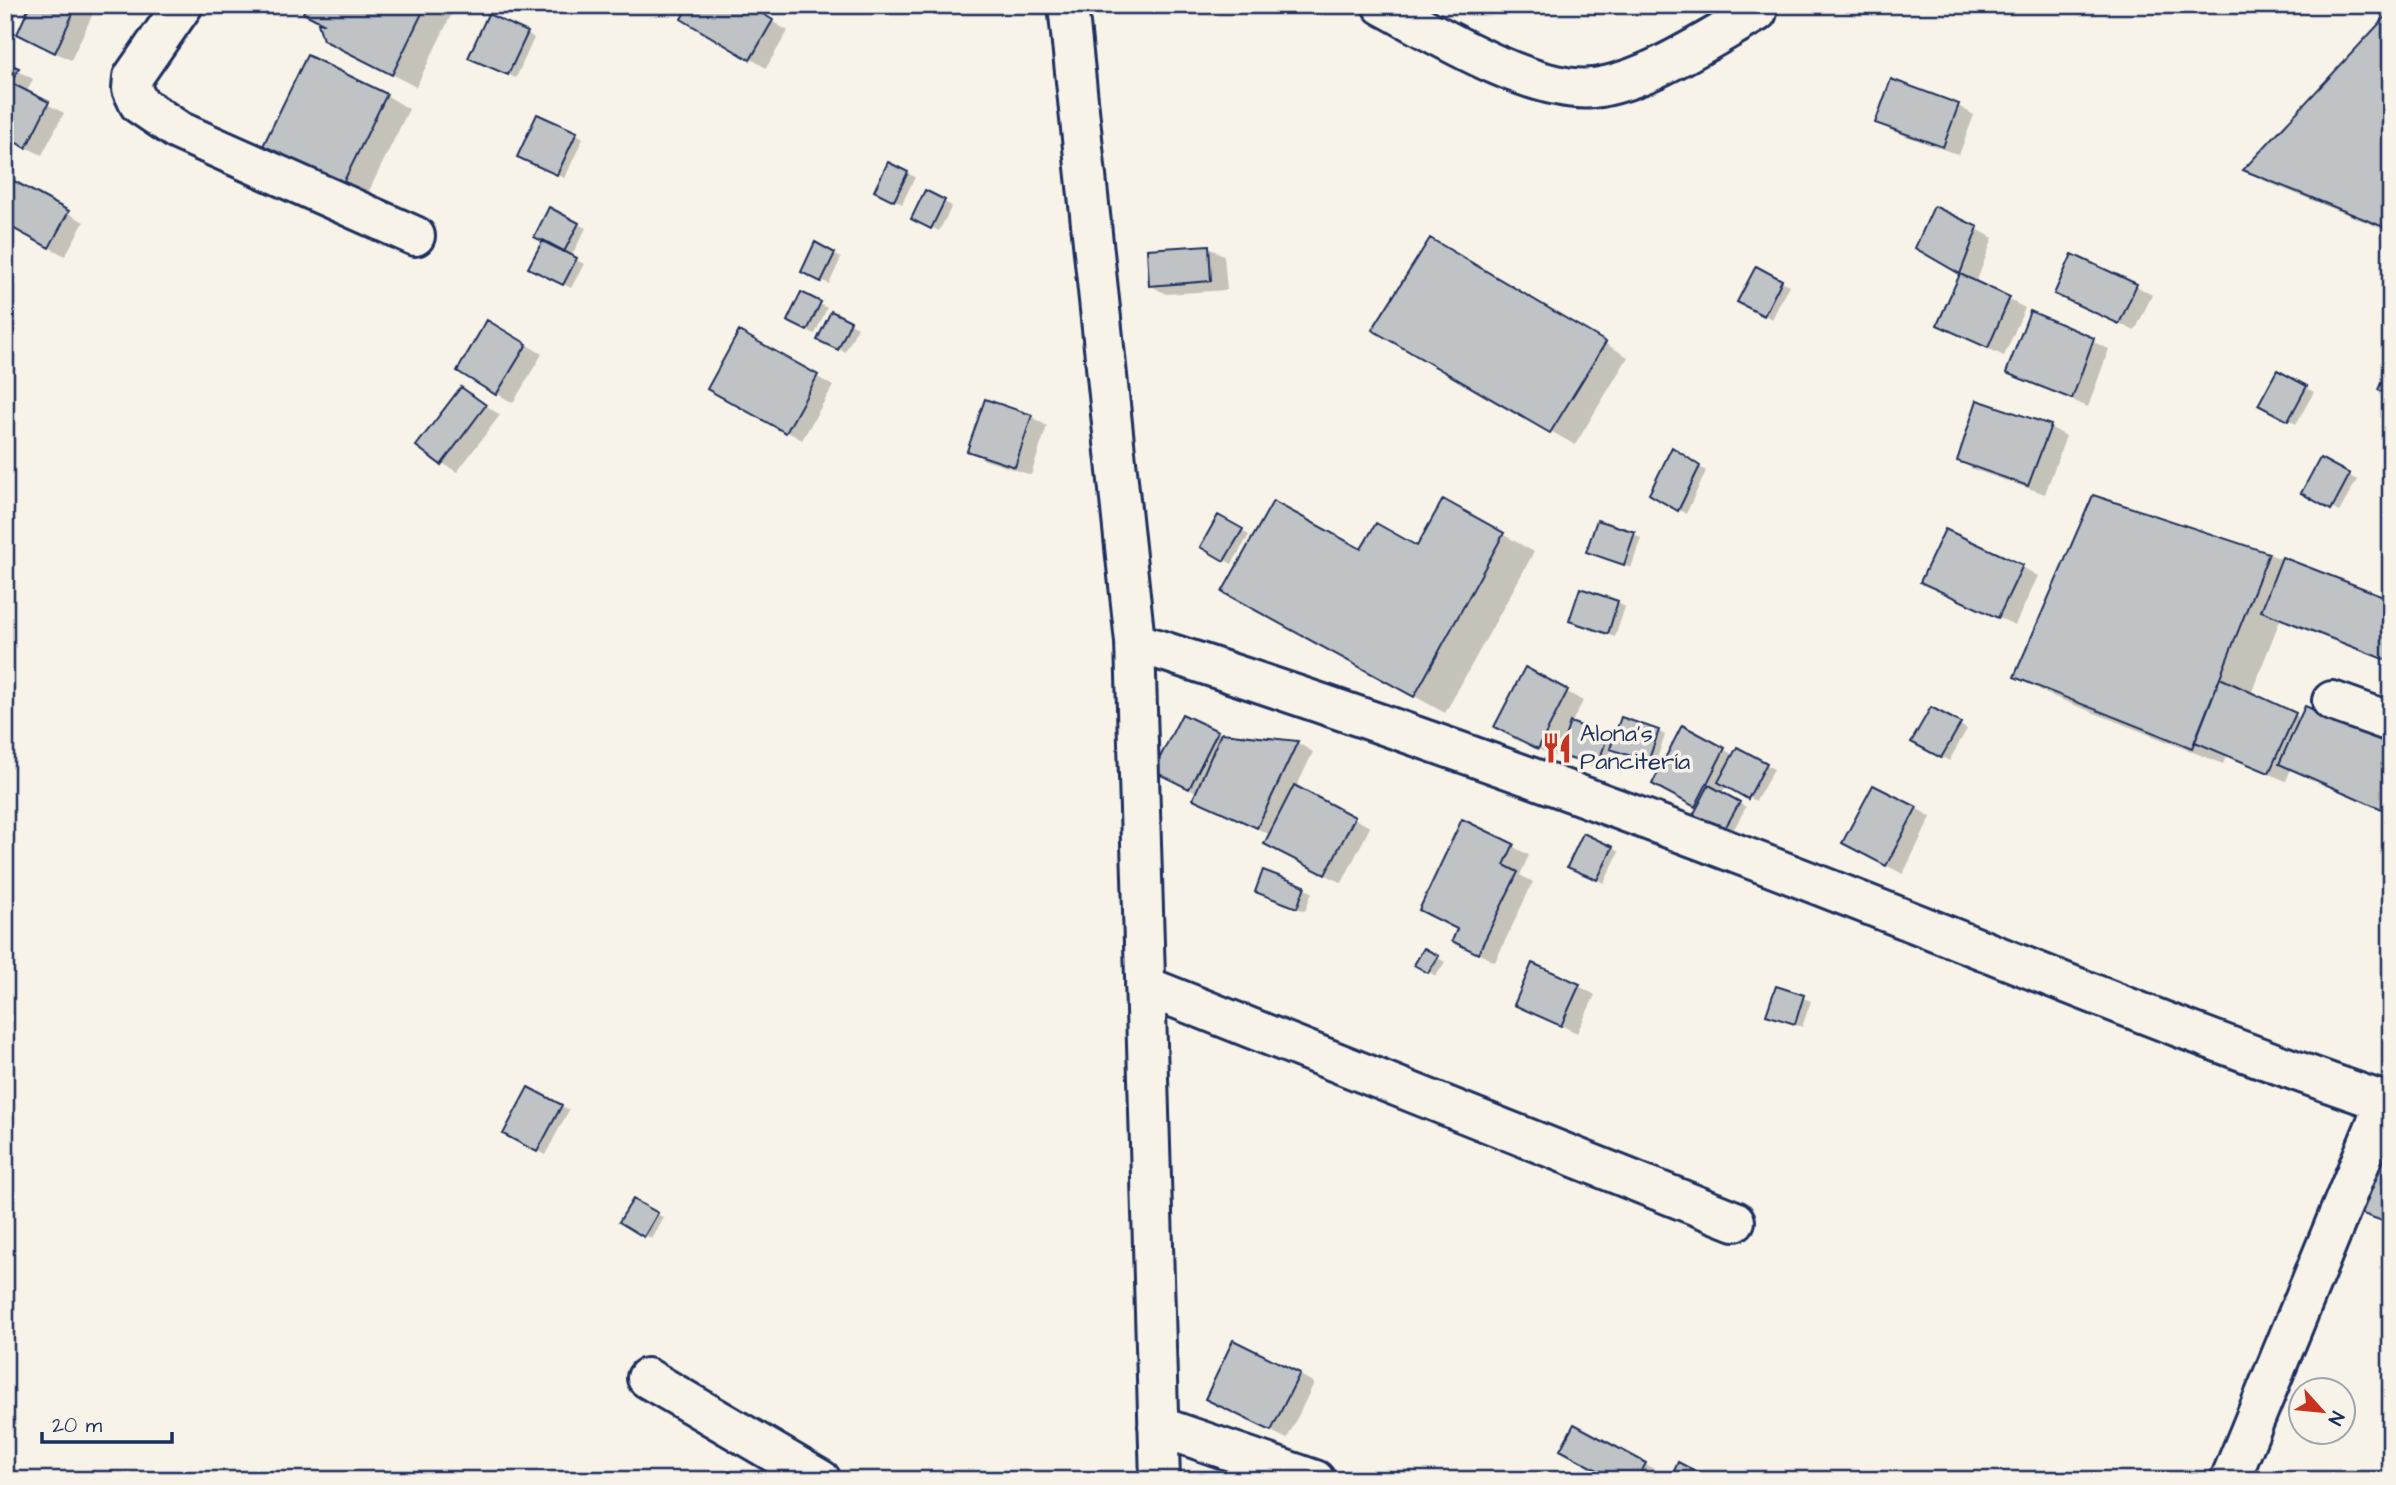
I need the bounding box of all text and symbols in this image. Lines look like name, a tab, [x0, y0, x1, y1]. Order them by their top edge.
place label: Alona's Pancitería	[1580, 717, 1690, 779]
restaurant icon: Alona's Pancitería	[1540, 731, 1574, 765]
north arrow	[2288, 1376, 2358, 1446]
scale bar	[42, 1401, 172, 1445]
text: N	[2321, 1407, 2351, 1430]
text: 20 m	[52, 1411, 103, 1440]

